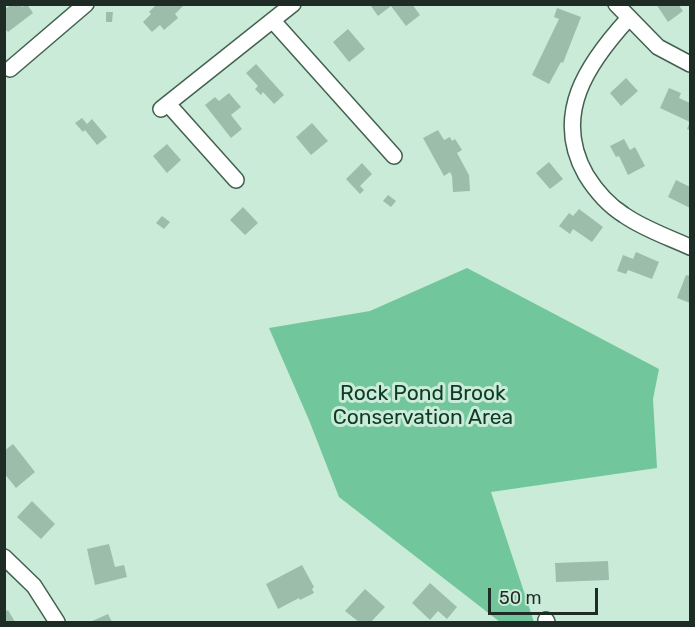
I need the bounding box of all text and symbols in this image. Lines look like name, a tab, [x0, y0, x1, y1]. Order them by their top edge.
park label: Rock Pond Brook Conservation Area	[333, 381, 513, 431]
scale bar	[491, 576, 600, 614]
text: 50 m	[499, 587, 542, 609]

